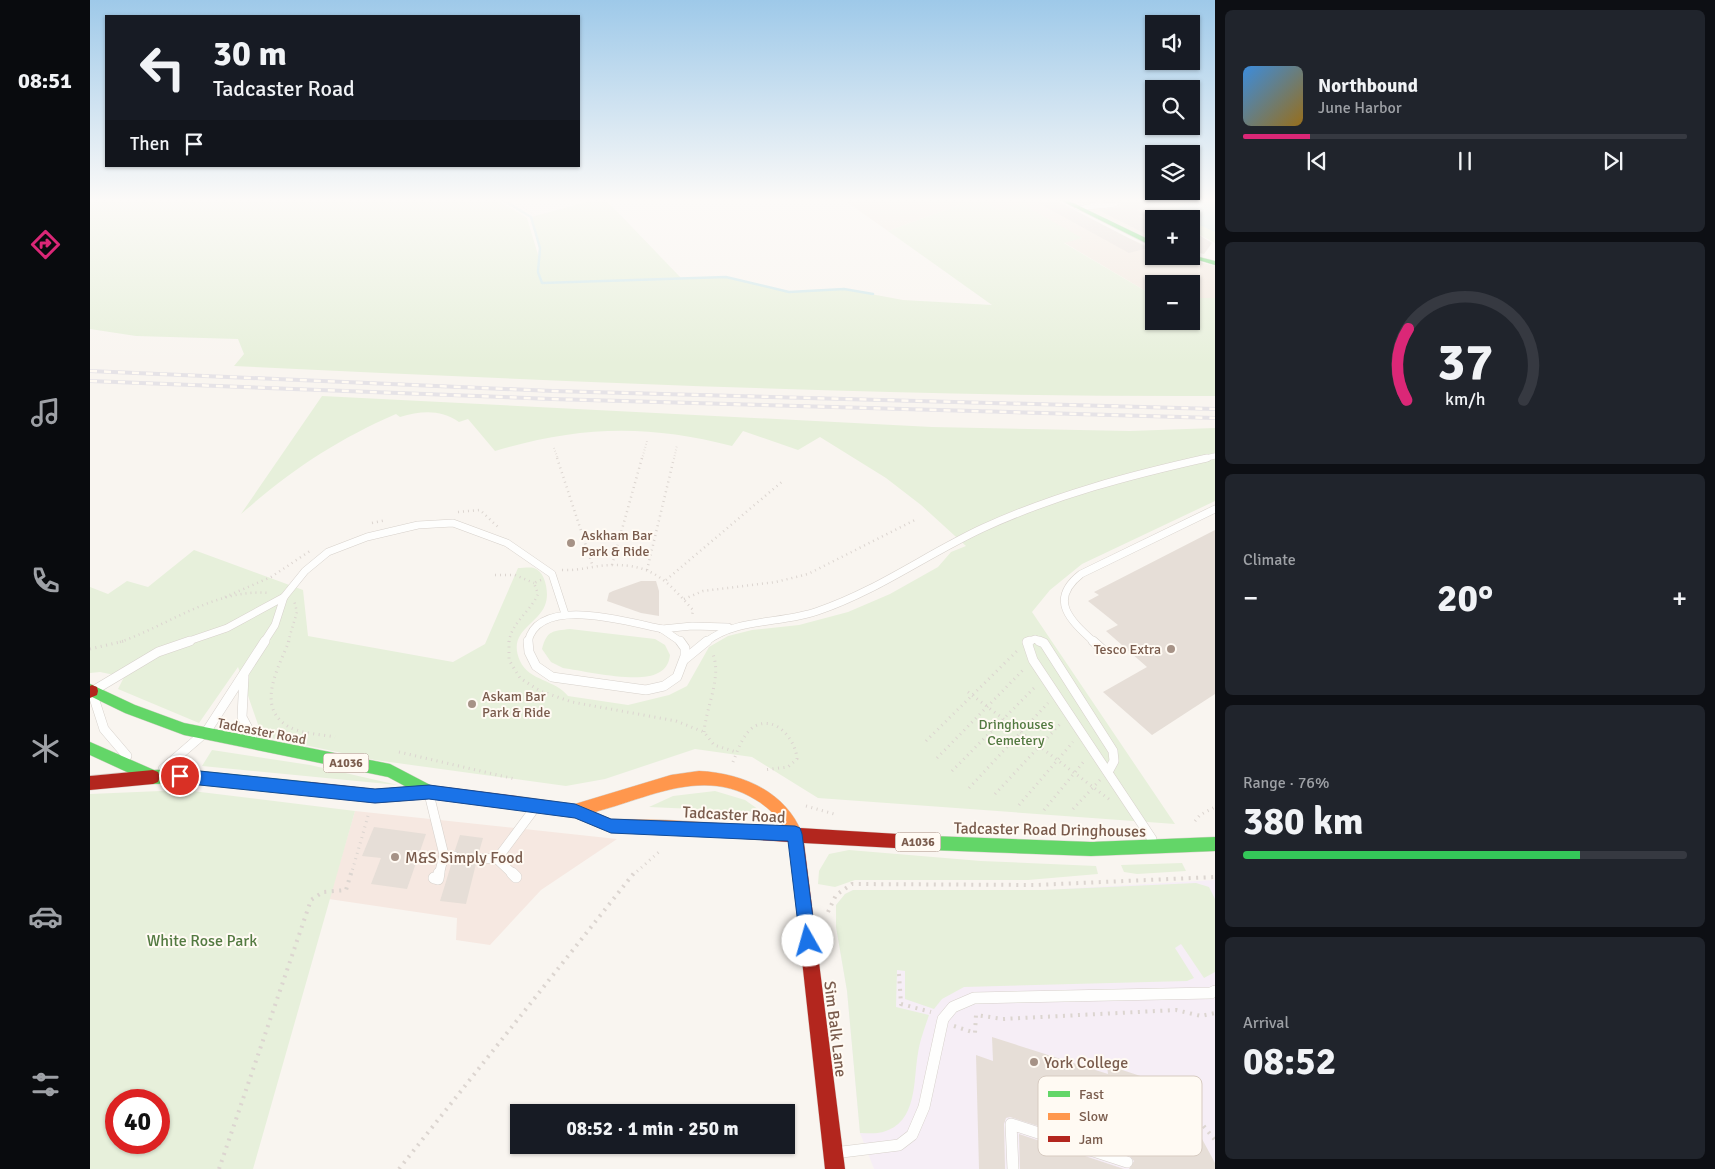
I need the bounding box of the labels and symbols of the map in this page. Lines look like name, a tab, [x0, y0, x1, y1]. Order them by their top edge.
place label: Askham Bar Park & Ride	[581, 527, 653, 560]
marker: Askham Bar Park & Ride	[565, 537, 577, 549]
place label: Tesco Extra	[1094, 641, 1161, 658]
marker: Tesco Extra	[1165, 643, 1177, 655]
place label: Askam Bar Park & Ride	[482, 688, 550, 721]
marker: Askam Bar Park & Ride	[466, 698, 478, 710]
street label: Tadcaster Road	[216, 715, 308, 748]
park label: Dringhouses Cemetery	[978, 716, 1054, 749]
road number: A1036	[324, 754, 368, 772]
pin	[159, 755, 201, 797]
street label: Tadcaster Road	[682, 802, 786, 828]
street label: Tadcaster Road Dringhouses	[954, 818, 1146, 842]
road number: A1036	[896, 832, 940, 852]
place label: M&S Simply Food	[405, 848, 523, 868]
marker: M&S Simply Food	[389, 851, 401, 863]
position arrow	[781, 914, 833, 966]
park label: White Rose Park	[147, 931, 257, 951]
street label: Sim Balk Lane	[819, 980, 851, 1078]
place label: York College	[1044, 1053, 1128, 1073]
marker: York College	[1028, 1056, 1040, 1068]
legend	[1038, 1076, 1202, 1156]
text: Fast	[1079, 1086, 1104, 1103]
speed limit sign: 40	[105, 1089, 170, 1154]
text: Slow	[1079, 1108, 1108, 1125]
text: Jam	[1079, 1131, 1103, 1148]

